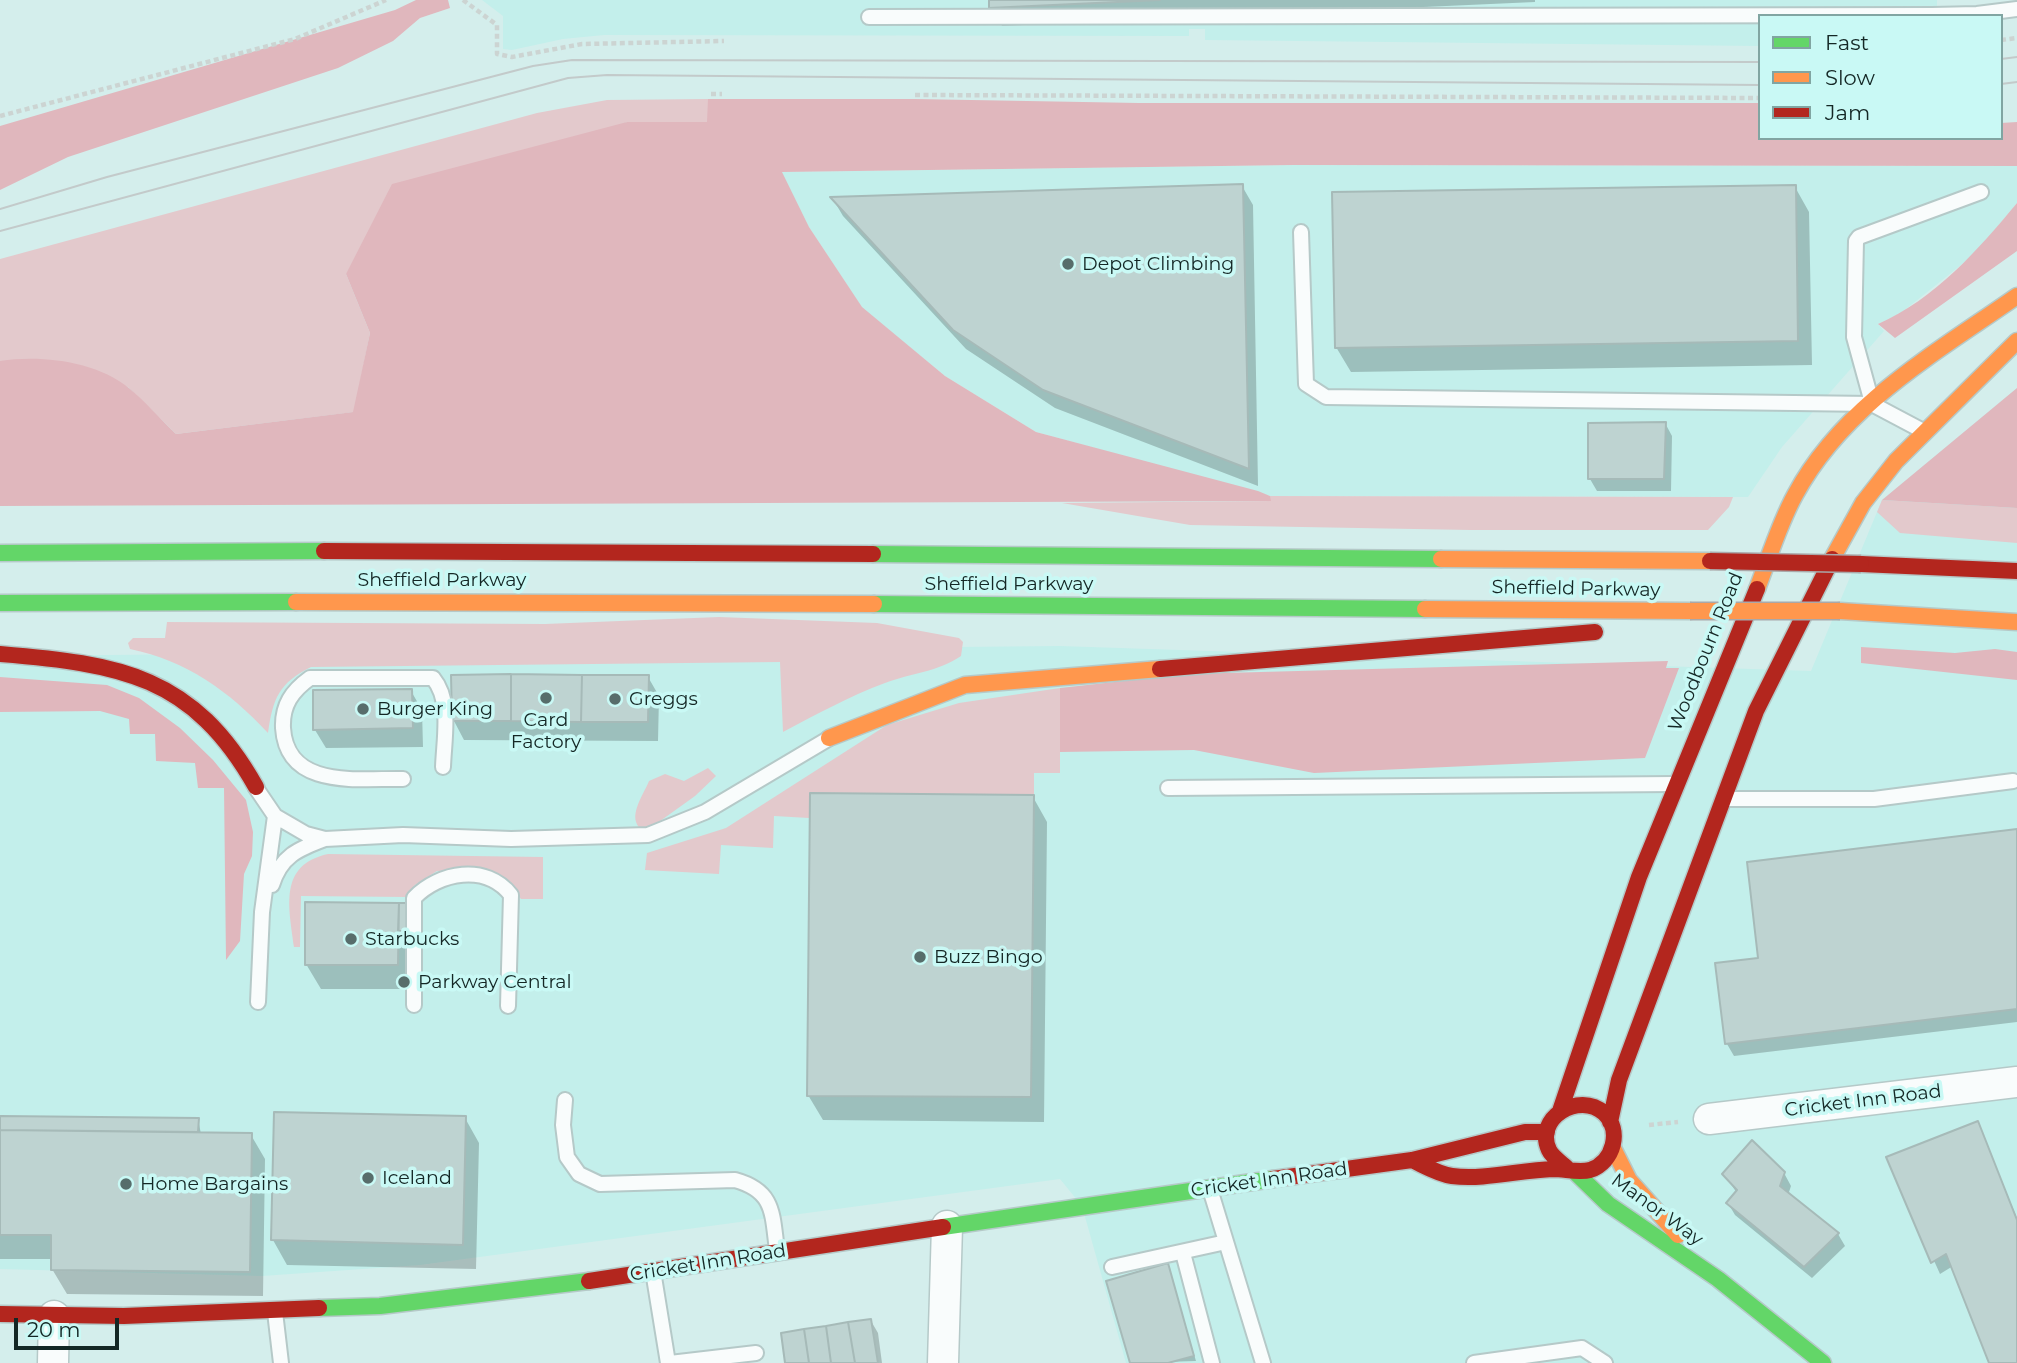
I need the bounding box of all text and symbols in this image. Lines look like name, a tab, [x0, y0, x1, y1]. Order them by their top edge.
legend	[1758, 14, 2003, 140]
text: Fast	[1825, 30, 1869, 55]
text: Slow	[1825, 65, 1875, 90]
text: Jam	[1825, 100, 1870, 125]
place label: Depot Climbing	[1082, 253, 1234, 275]
marker: Depot Climbing	[1060, 256, 1076, 272]
street label: Sheffield Parkway	[358, 569, 526, 591]
street label: Woodbourn Road	[1664, 569, 1748, 735]
street label: Sheffield Parkway	[925, 573, 1093, 595]
street label: Sheffield Parkway	[1491, 576, 1661, 602]
place label: Greggs	[629, 688, 698, 710]
marker: Card Factory	[538, 690, 554, 706]
marker: Greggs	[607, 691, 623, 707]
place label: Burger King	[377, 698, 493, 720]
marker: Burger King	[355, 701, 371, 717]
place label: Card Factory	[511, 709, 581, 753]
place label: Starbucks	[365, 928, 459, 950]
marker: Starbucks	[343, 931, 359, 947]
place label: Buzz Bingo	[934, 946, 1043, 968]
marker: Buzz Bingo	[912, 949, 928, 965]
place label: Parkway Central	[418, 971, 572, 993]
marker: Parkway Central	[396, 974, 412, 990]
street label: Cricket Inn Road	[1783, 1080, 1943, 1122]
street label: Cricket Inn Road	[1189, 1158, 1349, 1202]
place label: Iceland	[382, 1167, 452, 1189]
street label: Manor Way	[1607, 1169, 1707, 1251]
marker: Iceland	[360, 1170, 376, 1186]
place label: Home Bargains	[140, 1173, 288, 1195]
marker: Home Bargains	[118, 1176, 134, 1192]
street label: Cricket Inn Road	[628, 1239, 788, 1287]
scale bar	[18, 1304, 122, 1348]
text: 20 m	[27, 1317, 81, 1342]

